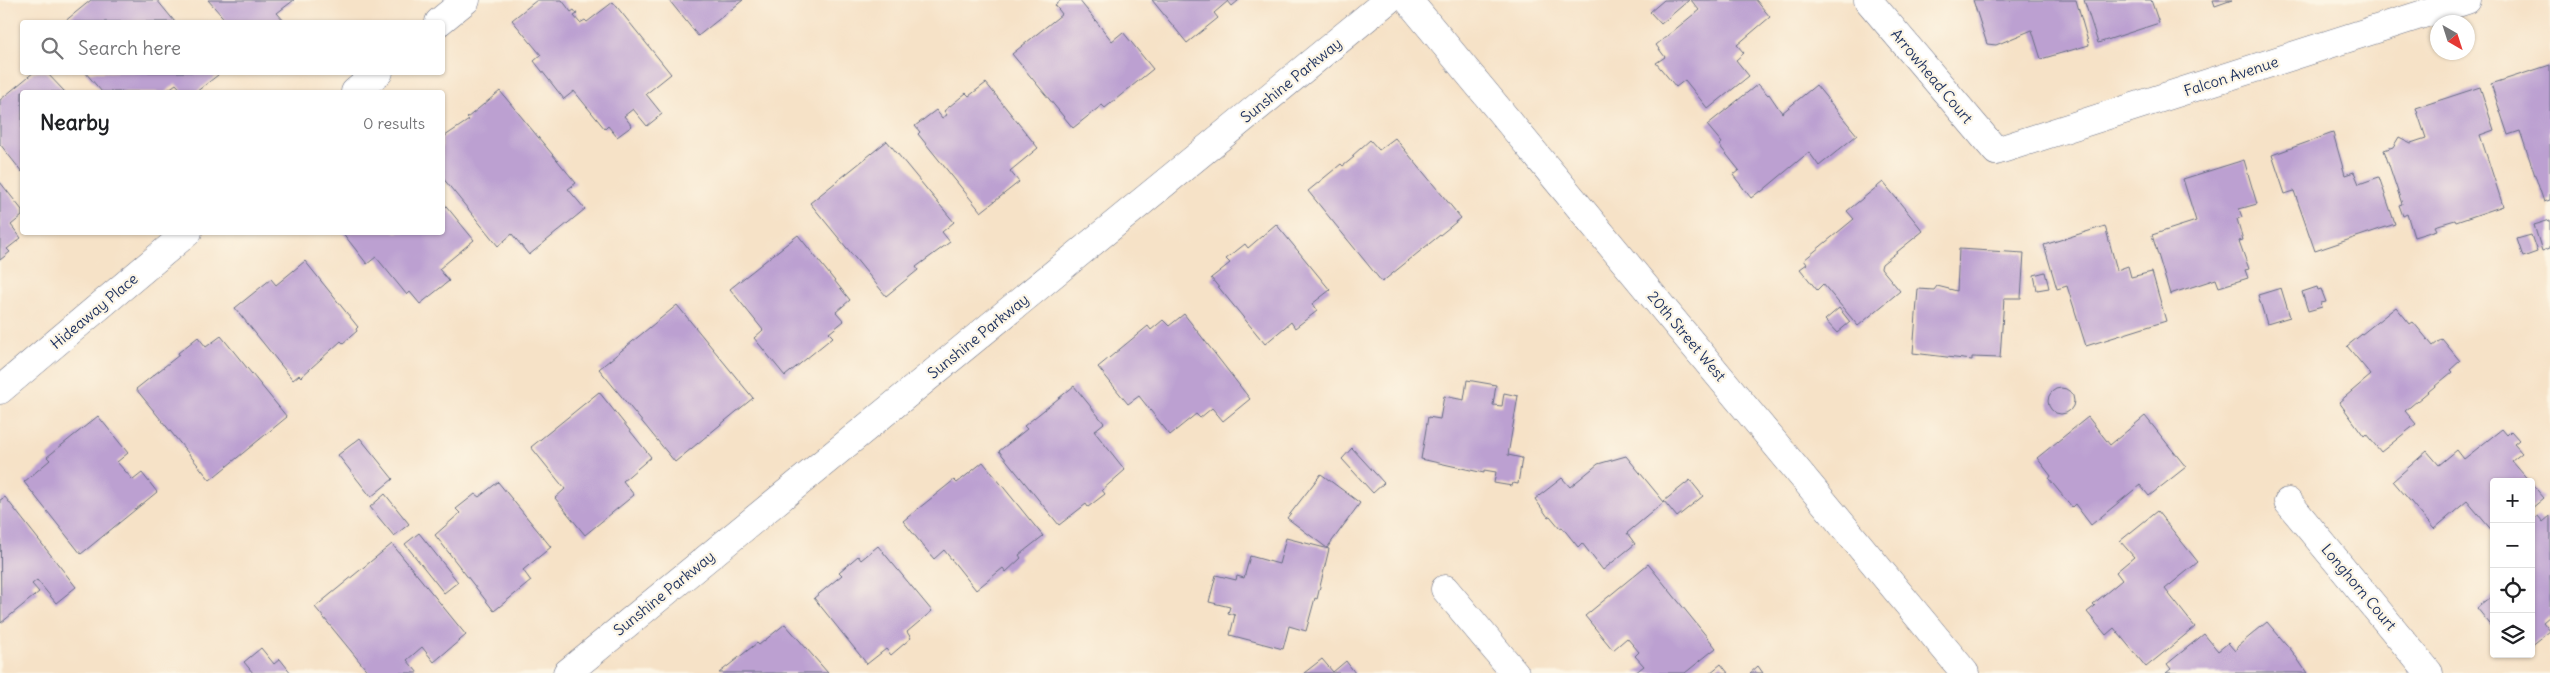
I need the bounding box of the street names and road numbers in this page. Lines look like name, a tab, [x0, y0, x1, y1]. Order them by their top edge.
street label: Arrowhead Court	[1887, 25, 1977, 127]
street label: Sunshine Parkway	[1237, 33, 1345, 127]
street label: Falcon Avenue	[2181, 52, 2281, 100]
street label: Hideaway Place	[46, 269, 142, 353]
street label: 20th Street West	[1644, 287, 1730, 385]
street label: Sunshine Parkway	[924, 289, 1032, 383]
street label: Longhorn Court	[2317, 540, 2401, 634]
street label: Sunshine Parkway	[610, 546, 718, 640]

